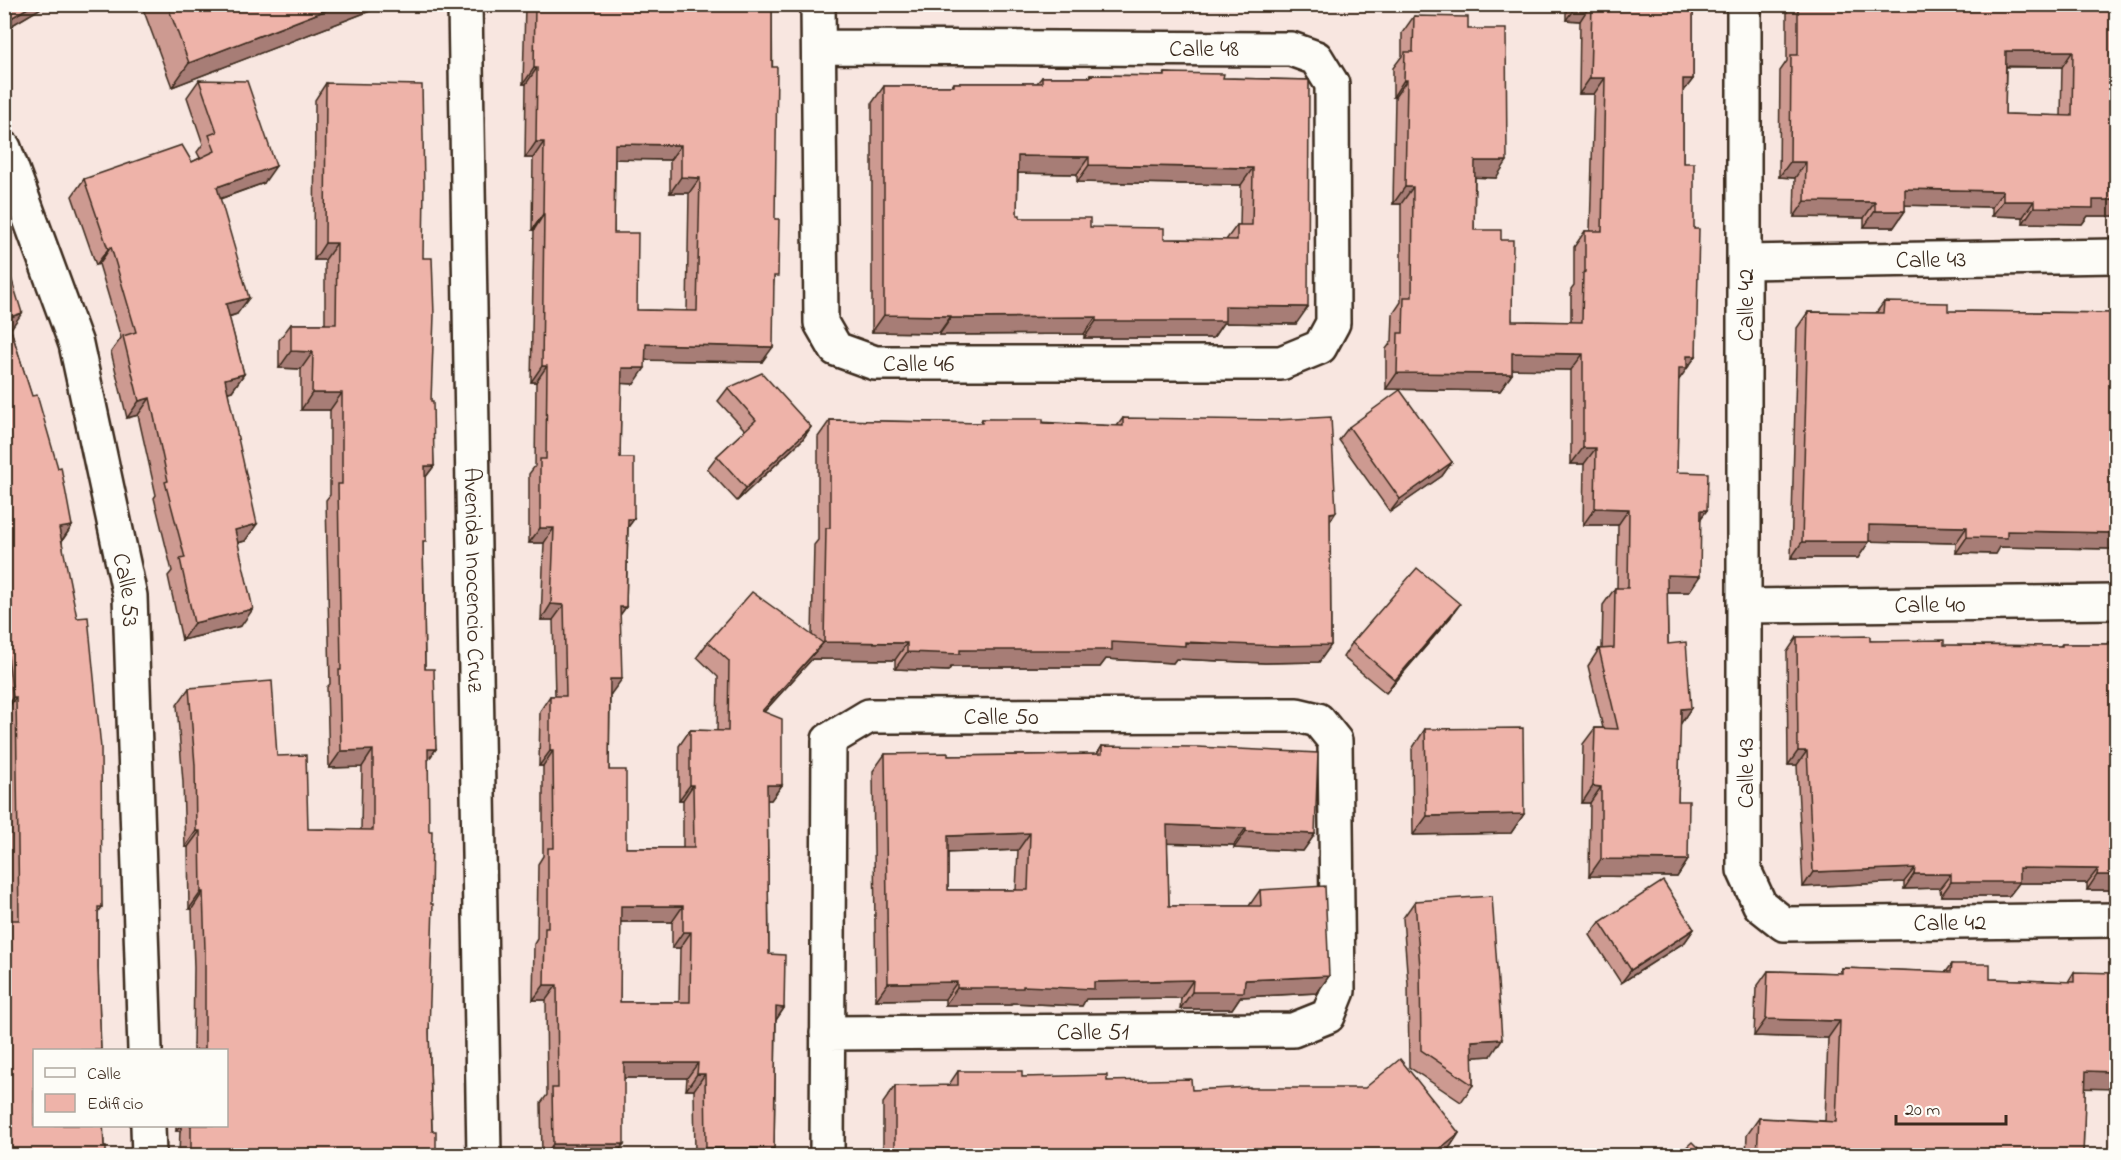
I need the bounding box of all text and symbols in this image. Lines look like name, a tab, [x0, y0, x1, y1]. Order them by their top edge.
street label: Calle 48	[1169, 33, 1239, 68]
street label: Calle 43	[1895, 243, 1967, 280]
street label: Calle 42	[1730, 269, 1765, 341]
street label: Calle 46	[883, 348, 955, 383]
street label: Avenida Inocencio Cruz	[453, 467, 491, 694]
street label: Calle 53	[101, 550, 146, 627]
street label: Calle 40	[1894, 589, 1966, 624]
street label: Calle 50	[963, 701, 1039, 736]
street label: Calle 43	[1730, 738, 1765, 808]
street label: Calle 42	[1913, 907, 1987, 942]
street label: Calle 51	[1057, 1016, 1130, 1052]
legend	[33, 1049, 228, 1127]
text: Calle	[87, 1062, 122, 1088]
scale bar	[1896, 1088, 2006, 1126]
text: Edificio	[87, 1092, 143, 1118]
text: 20 m	[1905, 1098, 1940, 1124]

